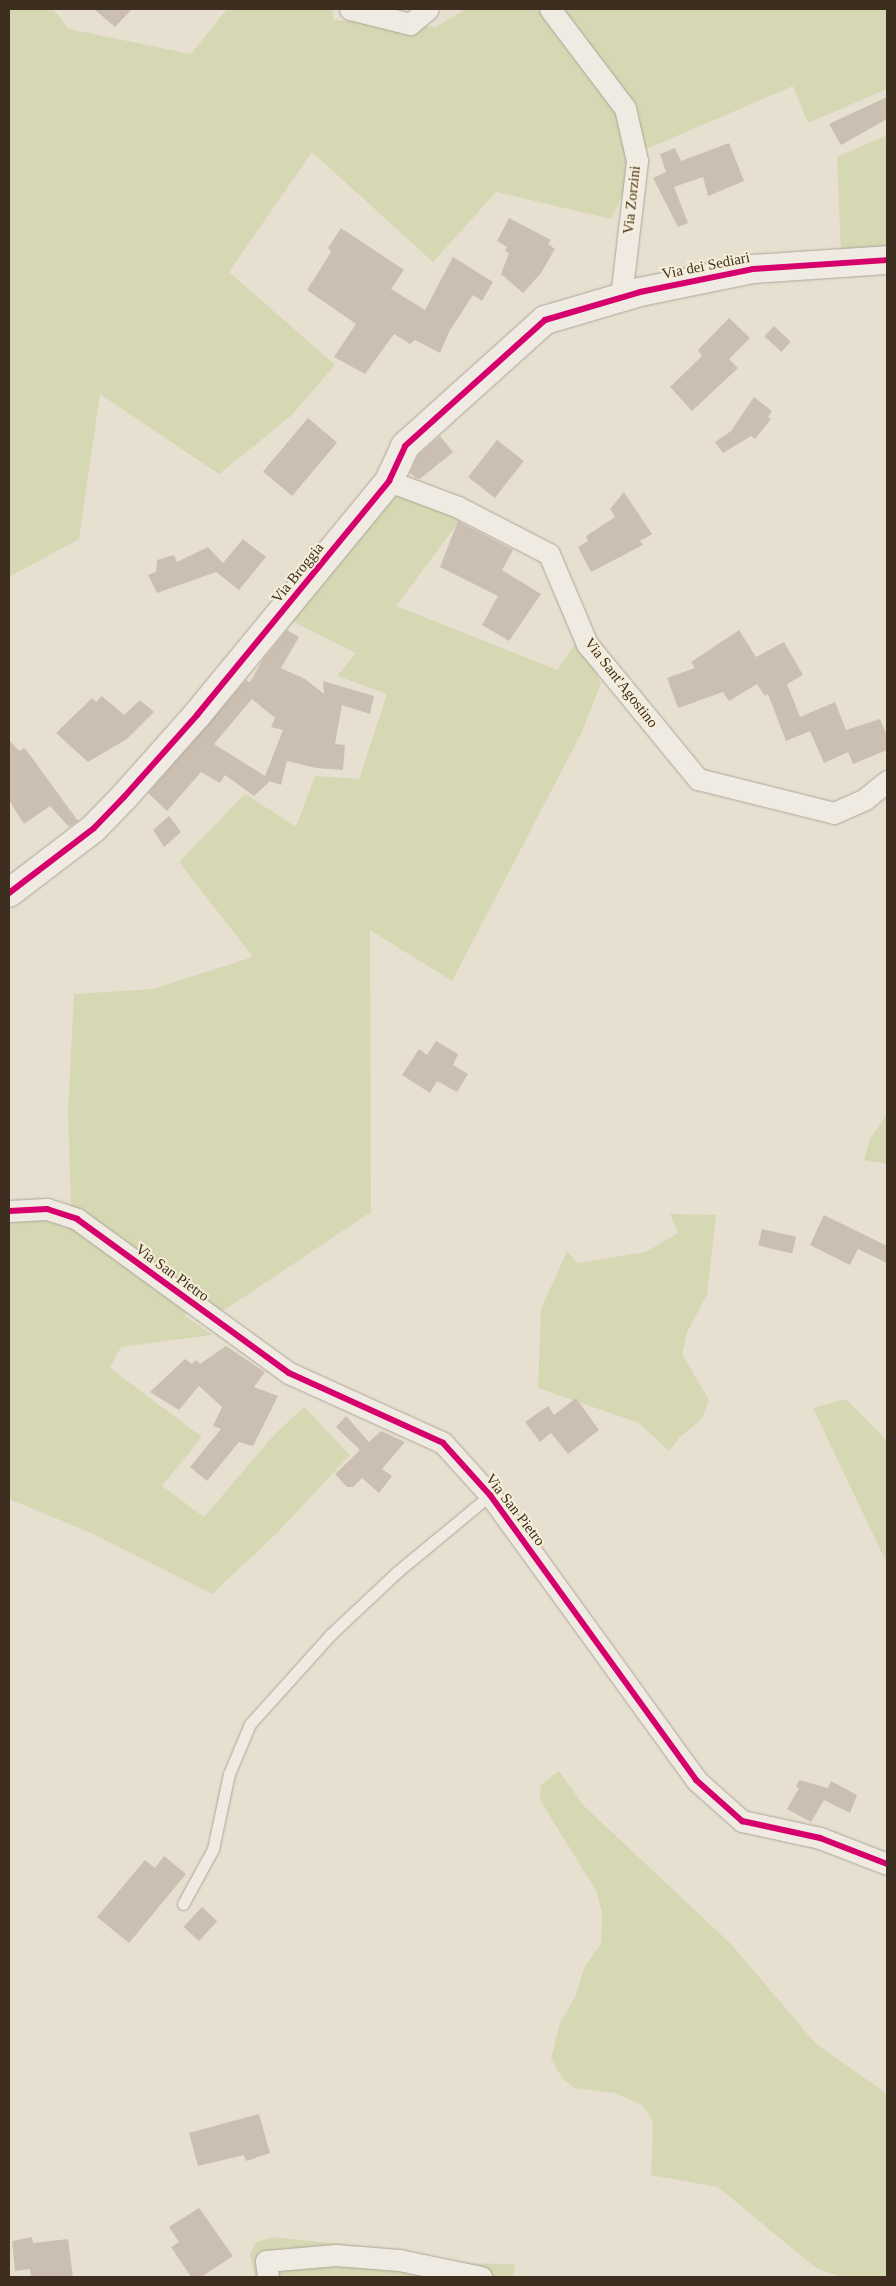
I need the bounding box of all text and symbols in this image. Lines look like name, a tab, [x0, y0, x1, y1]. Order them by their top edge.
street label: Via Zorzini	[619, 165, 645, 235]
street label: Via dei Sediari	[661, 249, 751, 283]
street label: Via Broggia	[268, 539, 328, 607]
street label: Via Sant'Agostino	[580, 635, 662, 731]
street label: Via San Pietro	[132, 1240, 212, 1306]
street label: Via San Pietro	[481, 1470, 549, 1550]

